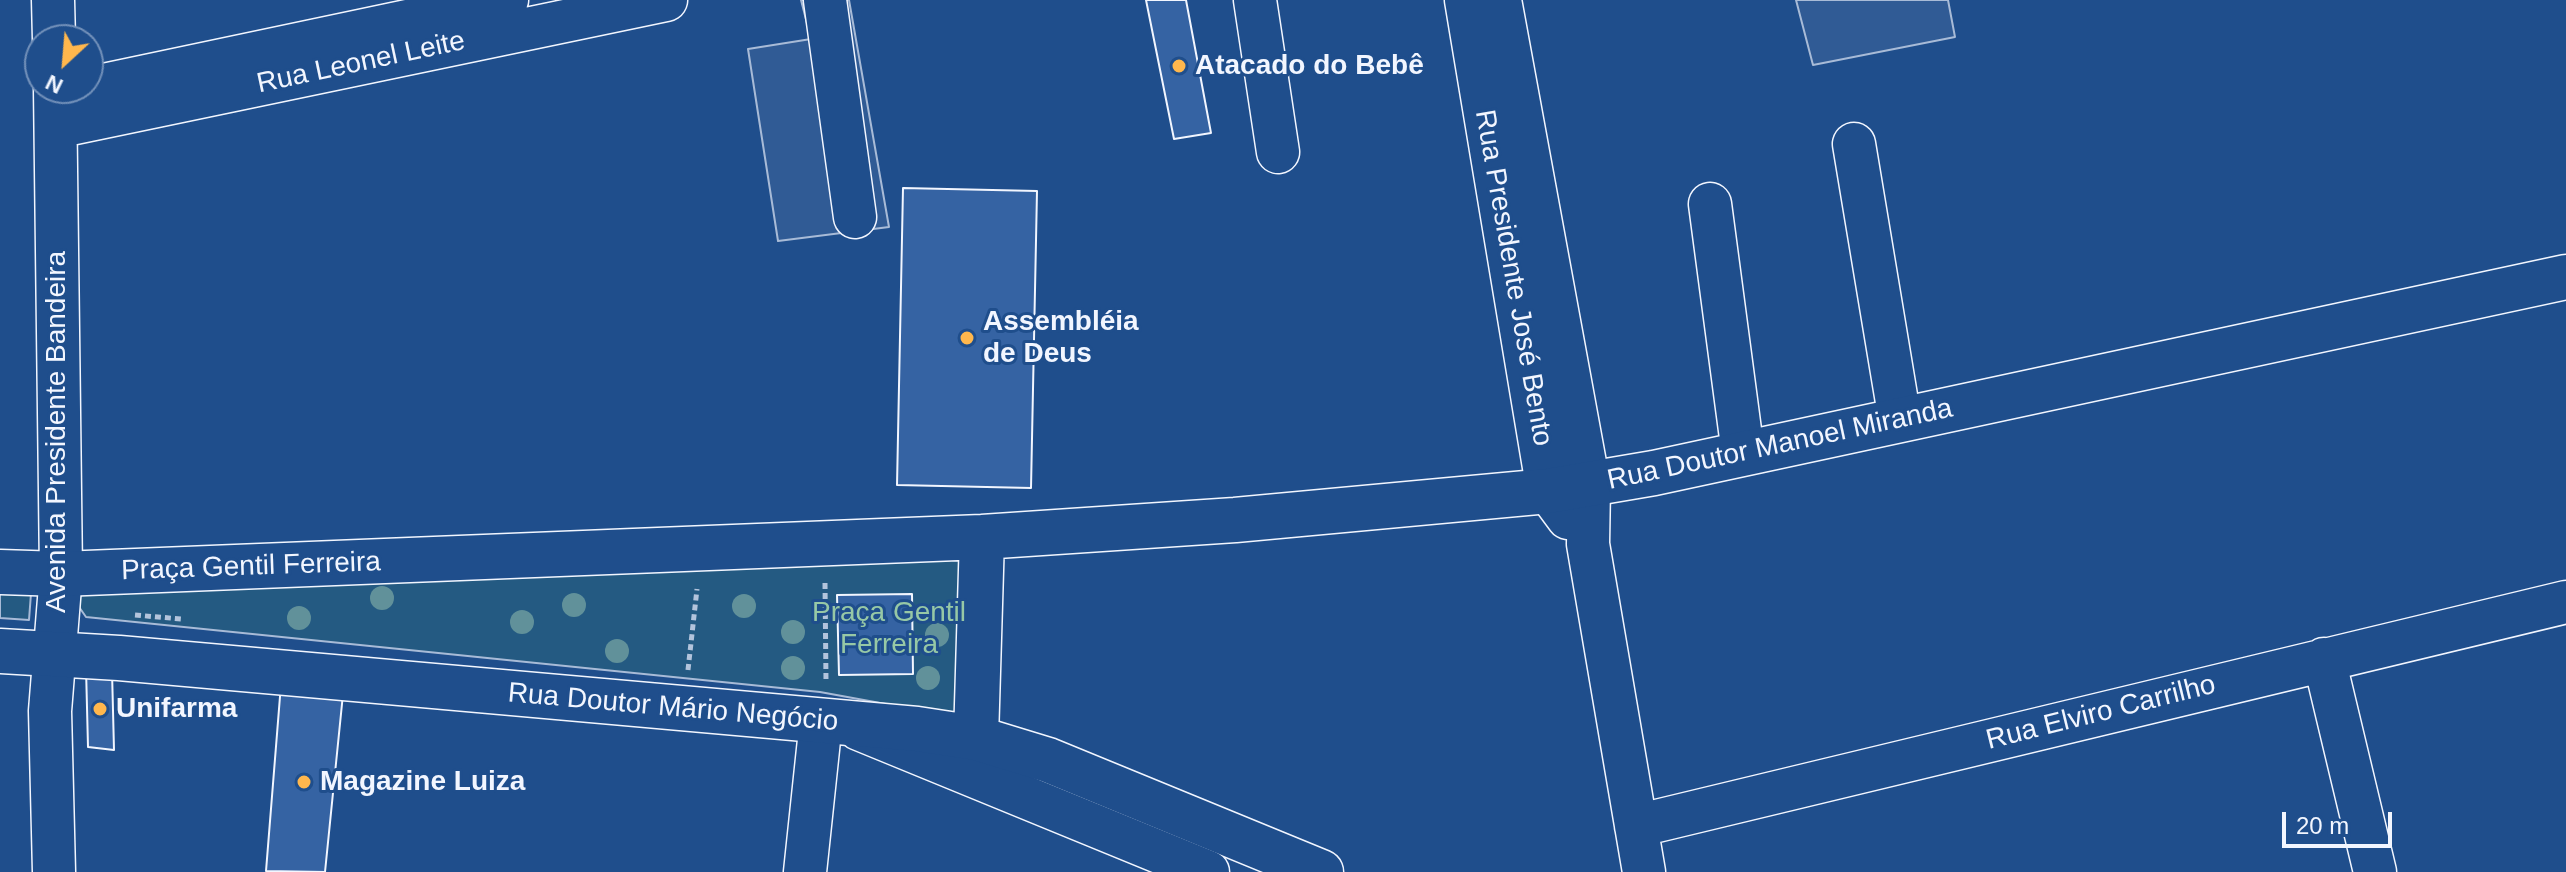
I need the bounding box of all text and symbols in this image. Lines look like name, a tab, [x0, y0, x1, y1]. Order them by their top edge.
north arrow	[24, 24, 104, 104]
street label: Rua Leonel Leite	[254, 25, 468, 101]
place label: Atacado do Bebê	[1195, 49, 1424, 83]
marker: Atacado do Bebê	[1170, 57, 1188, 75]
text: N	[42, 70, 67, 99]
street label: Rua Presidente José Bento	[1467, 107, 1559, 449]
street label: Avenida Presidente Bandeira	[40, 251, 74, 613]
place label: Assembléia de Deus	[983, 305, 1139, 371]
marker: Assembléia de Deus	[958, 329, 976, 347]
street label: Rua Doutor Manoel Miranda	[1604, 392, 1956, 498]
street label: Praça Gentil Ferreira	[121, 546, 381, 588]
park label: Praça Gentil Ferreira	[812, 596, 966, 662]
street label: Rua Elviro Carrilho	[1983, 668, 2219, 758]
street label: Rua Doutor Mário Negócio	[506, 677, 840, 739]
place label: Unifarma	[116, 692, 237, 726]
marker: Unifarma	[91, 700, 109, 718]
place label: Magazine Luiza	[320, 765, 525, 799]
marker: Magazine Luiza	[295, 773, 313, 791]
scale bar	[2286, 796, 2396, 846]
text: 20 m	[2296, 812, 2349, 839]

